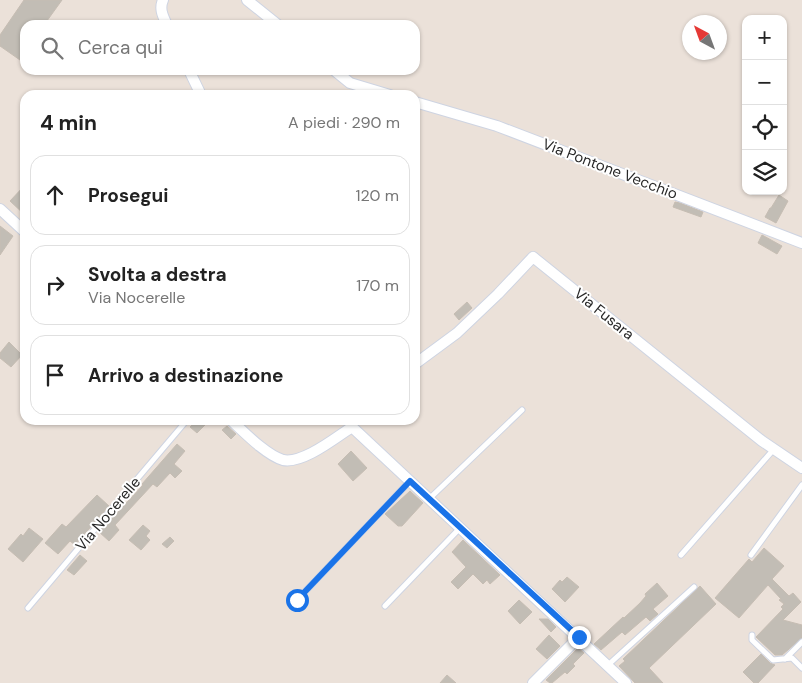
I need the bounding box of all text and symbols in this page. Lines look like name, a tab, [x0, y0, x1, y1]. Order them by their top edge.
north arrow	[682, 15, 727, 60]
map controls	[742, 15, 787, 195]
button: +	[742, 15, 787, 60]
search box	[20, 20, 420, 75]
icon: search	[38, 34, 66, 62]
text: Cerca qui	[78, 35, 163, 60]
button: −	[742, 60, 787, 105]
button: locate	[742, 105, 787, 150]
text: 4 min	[40, 109, 97, 137]
text: A piedi · 290 m	[288, 112, 400, 133]
street label: Via Pontone Vecchio	[540, 134, 680, 204]
button: layers	[742, 150, 787, 195]
icon: ahead	[41, 181, 69, 209]
text: Prosegui	[88, 183, 168, 208]
text: 120 m	[355, 185, 399, 206]
text: Svolta a destra	[88, 262, 227, 287]
icon: right	[41, 271, 69, 299]
text: 170 m	[356, 275, 399, 296]
street label: Via Fusara	[570, 284, 638, 344]
text: Via Nocerelle	[88, 287, 185, 308]
icon: arrive	[41, 361, 69, 389]
text: Arrivo a destinazione	[88, 363, 283, 388]
street label: Via Nocerelle	[71, 473, 145, 555]
route start	[286, 589, 309, 612]
route end	[568, 626, 591, 649]

